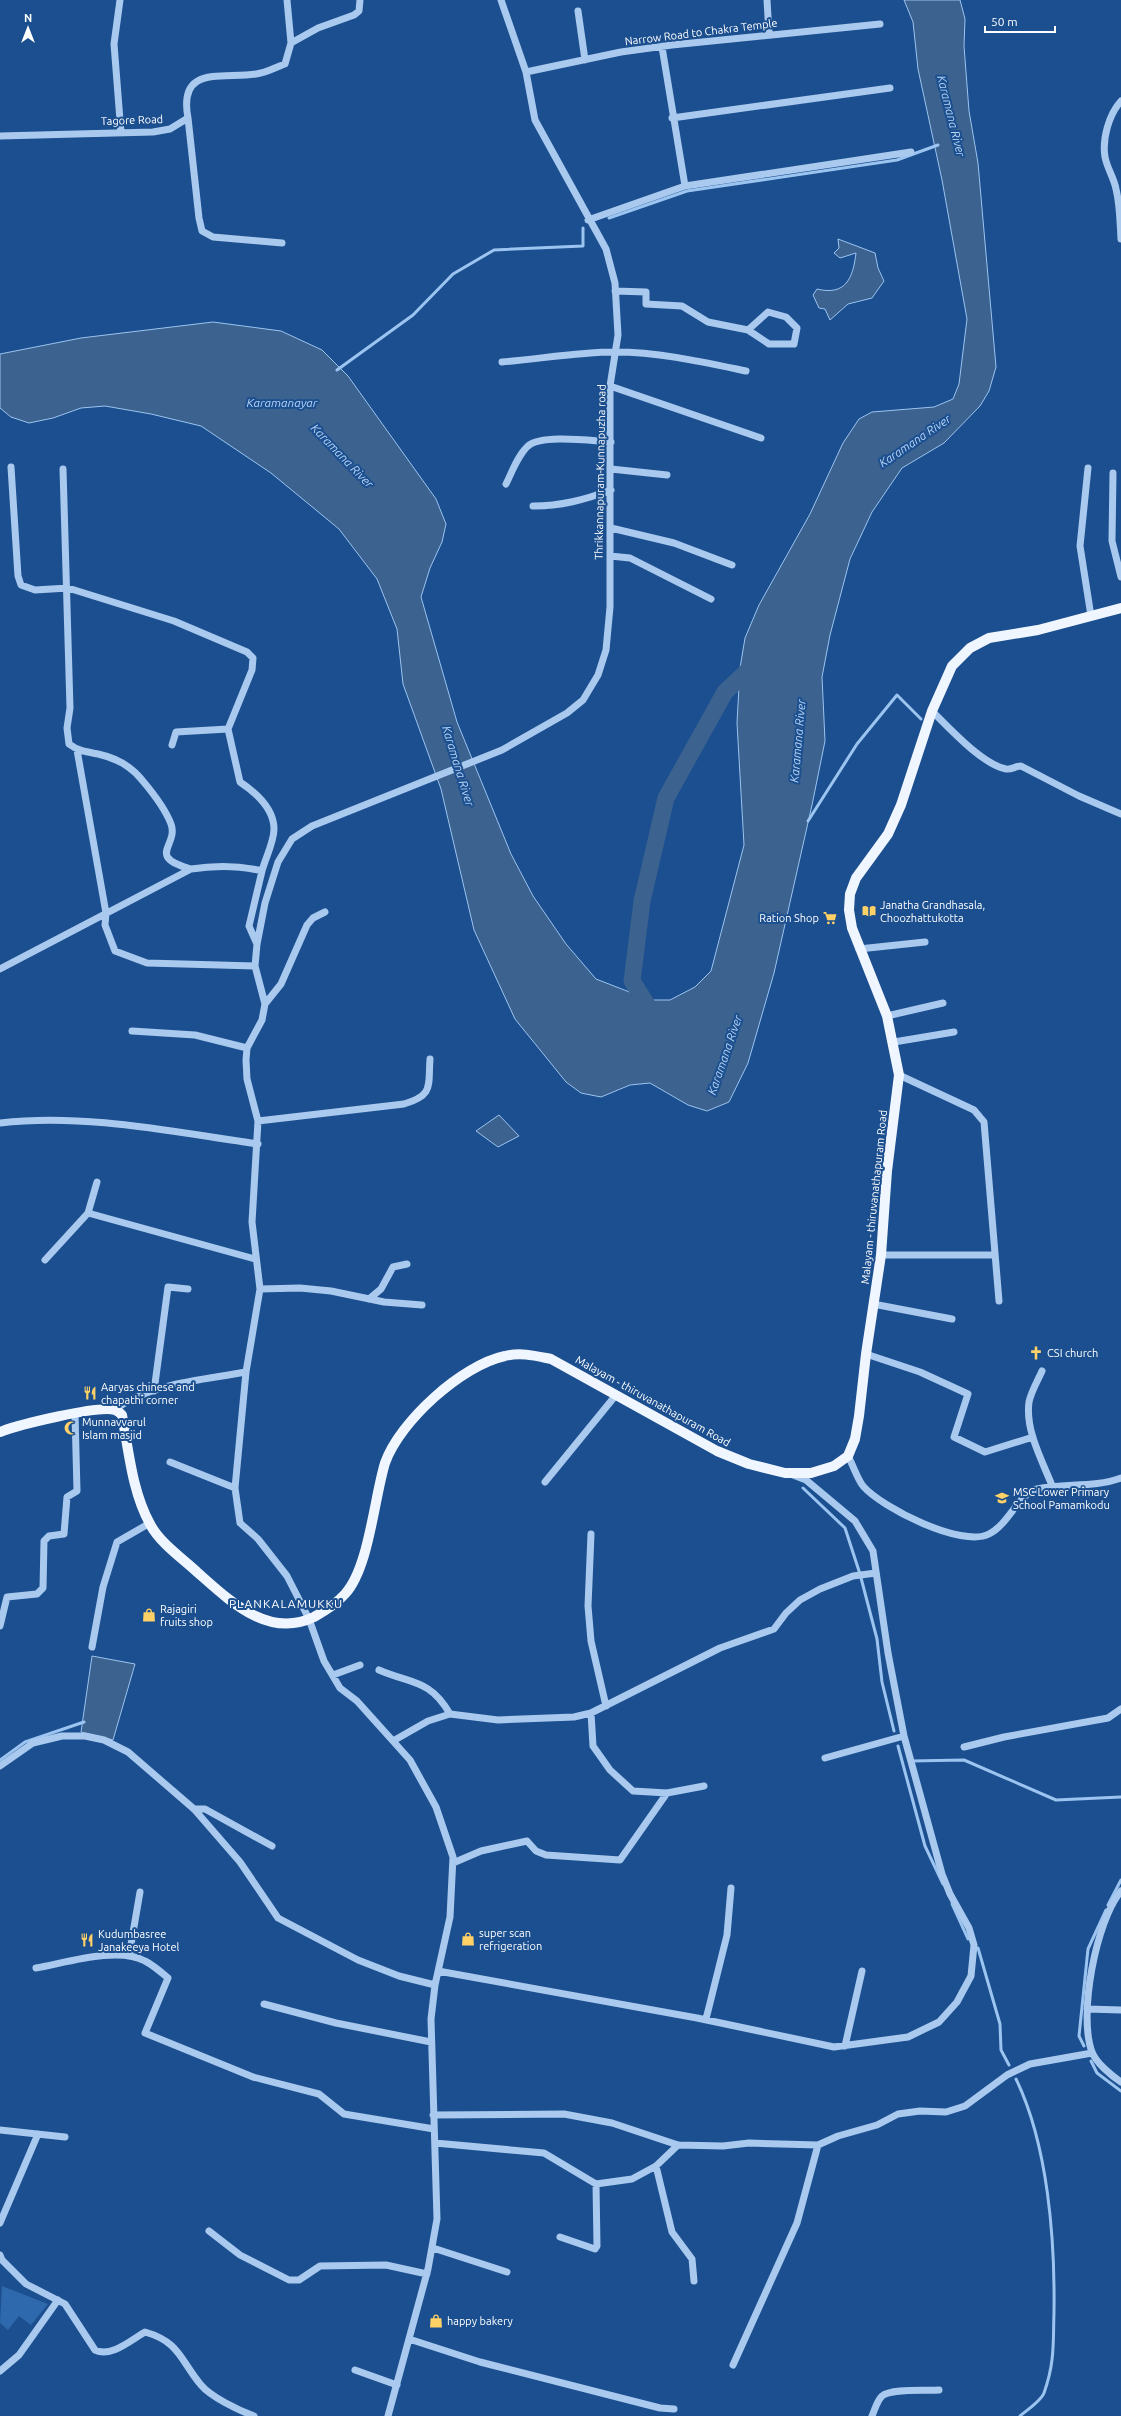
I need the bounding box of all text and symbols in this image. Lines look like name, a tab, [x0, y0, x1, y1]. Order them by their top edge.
north arrow	[8, 8, 48, 48]
scale bar	[985, 8, 1055, 34]
text: N	[24, 12, 32, 24]
text: 50 m	[991, 15, 1018, 28]
street label: Narrow Road to Chakra Temple	[624, 17, 778, 47]
water label: Karamana River	[935, 74, 968, 158]
street label: Tagore Road	[101, 113, 163, 127]
street label: Thrikkannapuram-Kunnapuzha road	[592, 384, 608, 560]
water label: Karamanayar	[247, 396, 318, 409]
water label: Karamana River	[876, 412, 953, 469]
water label: Karamana River	[309, 421, 376, 491]
water label: Karamana River	[787, 698, 808, 783]
water label: Karamana River	[440, 724, 477, 808]
place label: Janatha Grandhasala, Choozhattukotta	[880, 899, 985, 924]
library icon: Janatha Grandhasala, Choozhattukotta	[861, 903, 877, 919]
supermarket icon: Ration Shop	[822, 910, 838, 926]
place label: Ration Shop	[759, 912, 819, 924]
water label: Karamana River	[705, 1013, 744, 1096]
street label: Malayam - thiruvanathapuram Road	[859, 1109, 889, 1285]
church icon: CSI church	[1028, 1345, 1044, 1361]
place label: CSI church	[1047, 1347, 1098, 1359]
street label: Malayam - thiruvanathapuram Road	[573, 1353, 733, 1449]
place label: Aaryas chinese and chapathi corner	[101, 1381, 195, 1406]
restaurant icon: Aaryas chinese and chapathi corner	[82, 1385, 98, 1401]
place label: Munnavvarul Islam masjid	[82, 1416, 146, 1441]
mosque icon: Munnavvarul Islam masjid	[63, 1420, 79, 1436]
place label: MSC Lower Primary School Pamamkodu	[1013, 1486, 1110, 1511]
school or university icon: MSC Lower Primary School Pamamkodu	[994, 1490, 1010, 1506]
district label: PLANKALAMUKKU	[229, 1597, 343, 1610]
place label: Rajagiri fruits shop	[160, 1603, 213, 1628]
shop icon: Rajagiri fruits shop	[141, 1607, 157, 1623]
place label: super scan refrigeration	[479, 1927, 542, 1952]
place label: Kudumbasree Janakeeya Hotel	[98, 1928, 179, 1953]
shop icon: super scan refrigeration	[460, 1931, 476, 1947]
restaurant icon: Kudumbasree Janakeeya Hotel	[79, 1932, 95, 1948]
shop icon: happy bakery	[428, 2313, 444, 2329]
place label: happy bakery	[447, 2315, 514, 2327]

